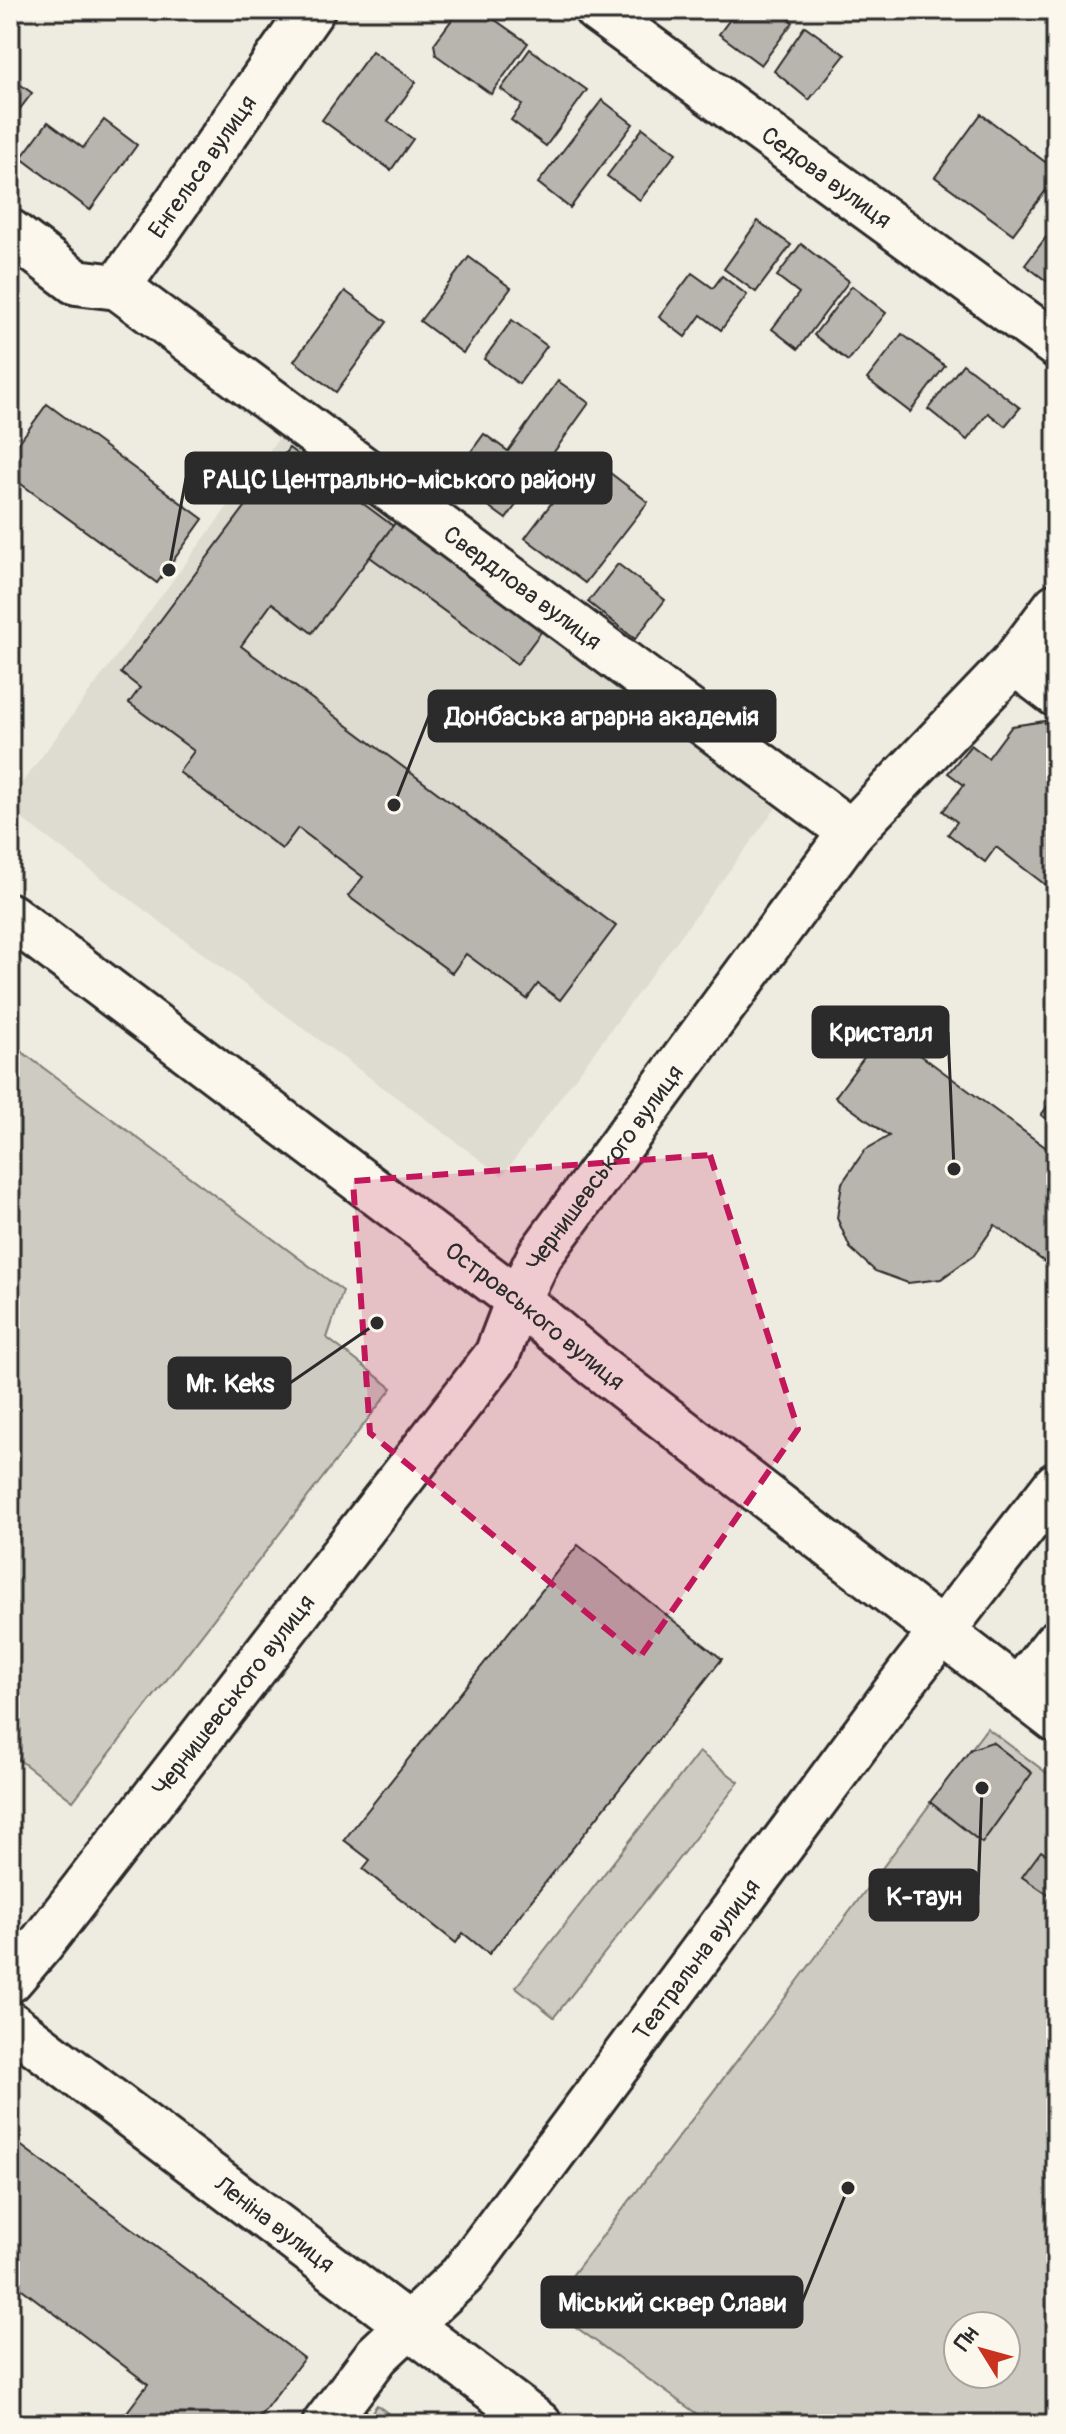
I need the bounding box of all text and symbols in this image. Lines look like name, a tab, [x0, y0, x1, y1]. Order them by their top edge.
street label: Енгельса вулиця	[142, 90, 263, 244]
street label: Седова вулиця	[755, 121, 897, 235]
callout: РАЦС Центрально-міського району	[186, 453, 611, 503]
text: РАЦС Центрально-міського району	[203, 464, 596, 496]
street label: Свердлова вулиця	[437, 520, 607, 656]
callout: Донбаська аграрна академія	[429, 691, 775, 741]
text: Донбаська аграрна академія	[443, 701, 759, 733]
callout: Кристалл	[813, 1007, 948, 1057]
text: Кристалл	[829, 1017, 933, 1049]
street label: Чернишевського вулиця	[521, 1059, 690, 1275]
street label: Островського вулиця	[439, 1236, 630, 1397]
callout: Mr. Keks	[169, 1358, 290, 1408]
text: Mr. Keks	[186, 1368, 275, 1400]
street label: Чернишевського вулиця	[147, 1589, 321, 1802]
callout: K-таун	[870, 1870, 978, 1920]
street label: Театральна вулиця	[627, 1873, 767, 2047]
text: K-таун	[886, 1881, 962, 1913]
street label: Леніна вулиця	[208, 2169, 340, 2279]
callout: Міський сквер Слави	[542, 2277, 802, 2327]
text: Міський сквер Слави	[558, 2287, 786, 2319]
north arrow	[942, 2310, 1022, 2390]
text: Пн	[948, 2320, 985, 2357]

